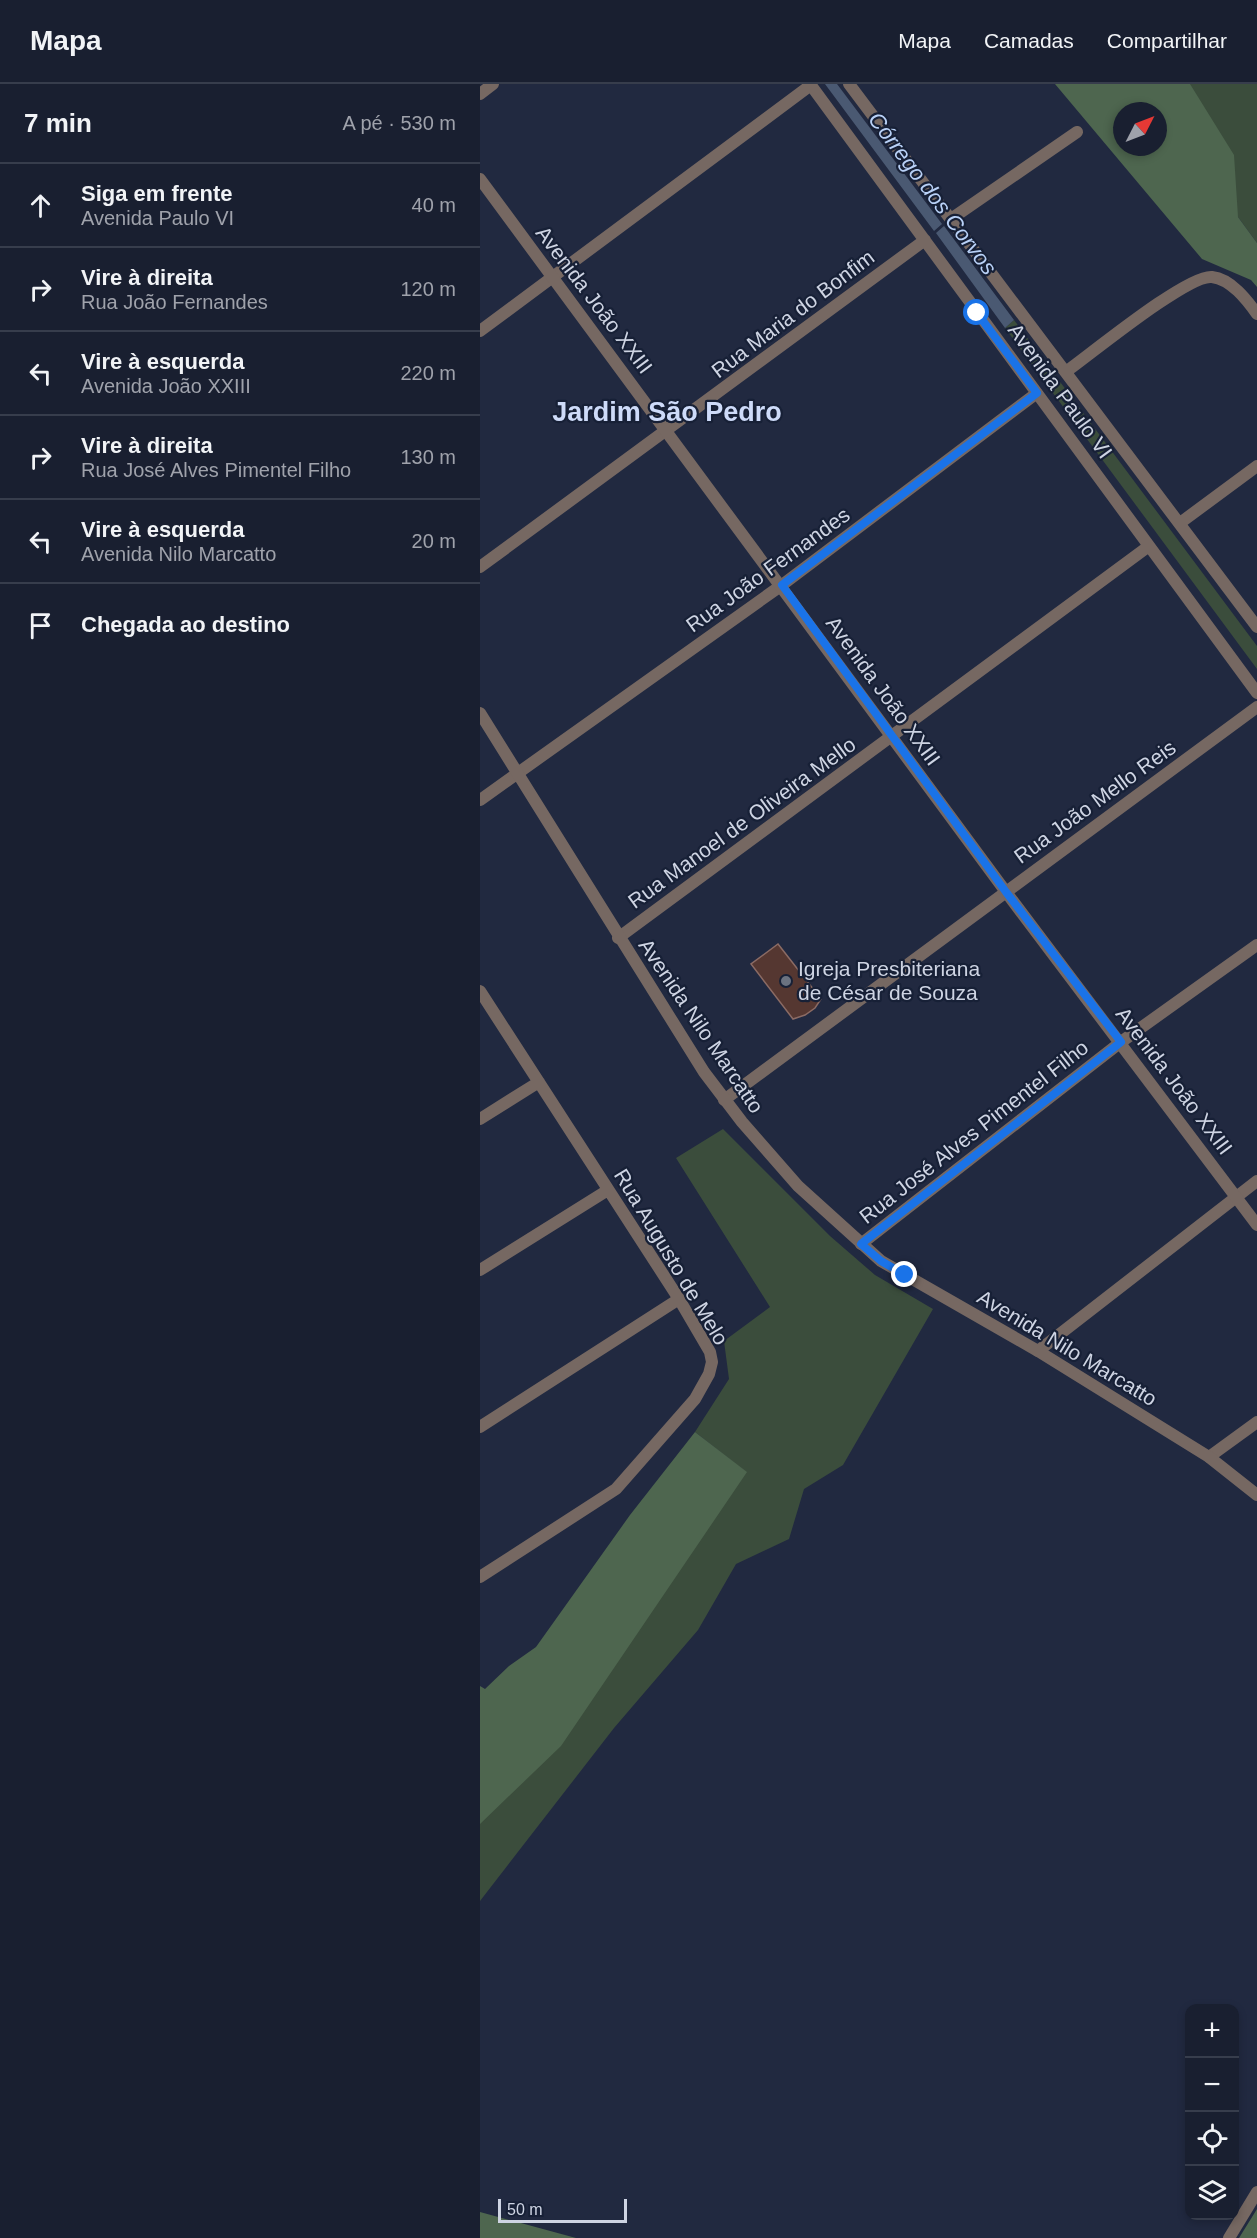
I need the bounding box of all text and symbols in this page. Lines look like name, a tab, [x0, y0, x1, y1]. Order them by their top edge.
text: Mapa	[30, 25, 102, 56]
text: Mapa	[898, 29, 951, 52]
text: Camadas	[984, 29, 1074, 52]
text: Compartilhar	[1107, 29, 1227, 52]
north arrow	[1113, 102, 1167, 156]
water label: Córrego dos Corvos	[863, 107, 1002, 279]
text: 7 min	[24, 108, 92, 138]
text: A pé · 530 m	[343, 112, 456, 134]
text: Siga em frente	[81, 181, 233, 206]
icon: ahead	[24, 189, 57, 222]
text: 40 m	[412, 194, 456, 216]
text: Avenida Paulo VI	[81, 207, 234, 229]
street label: Avenida João XXIII	[532, 222, 657, 378]
street label: Rua Maria do Bonfim	[707, 245, 878, 382]
text: Vire à direita	[81, 265, 213, 290]
icon: right	[24, 273, 57, 306]
text: 120 m	[400, 278, 456, 300]
text: Rua João Fernandes	[81, 291, 268, 313]
route start	[963, 299, 989, 325]
street label: Avenida Paulo VI	[1004, 319, 1117, 462]
text: Vire à esquerda	[81, 349, 244, 374]
icon: left	[24, 357, 57, 390]
text: 220 m	[400, 362, 456, 384]
text: Avenida João XXIII	[81, 375, 251, 397]
district label: Jardim São Pedro	[552, 397, 782, 427]
text: Vire à direita	[81, 433, 213, 458]
icon: right	[24, 441, 57, 474]
text: 130 m	[400, 446, 456, 468]
text: Rua José Alves Pimentel Filho	[81, 459, 351, 481]
street label: Rua João Fernandes	[682, 503, 854, 637]
text: Vire à esquerda	[81, 517, 244, 542]
icon: left	[24, 525, 57, 558]
text: 20 m	[412, 530, 456, 552]
text: Avenida Nilo Marcatto	[81, 543, 276, 565]
icon: arrive	[24, 609, 57, 642]
text: Chegada ao destino	[81, 612, 290, 637]
street label: Avenida João XXIII	[822, 612, 945, 770]
street label: Rua Manoel de Oliveira Mello	[624, 732, 860, 913]
street label: Rua João Mello Reis	[1010, 735, 1180, 868]
street label: Avenida Nilo Marcatto	[635, 934, 768, 1117]
place label: Igreja Presbiteriana de César de Souza	[798, 957, 980, 1004]
marker: Igreja Presbiteriana de César de Souza	[779, 974, 793, 988]
street label: Avenida João XXIII	[1112, 1003, 1237, 1159]
street label: Rua José Alves Pimentel Filho	[855, 1035, 1093, 1228]
street label: Rua Augusto de Melo	[610, 1165, 733, 1349]
route end	[891, 1261, 917, 1287]
street label: Avenida Nilo Marcatto	[973, 1285, 1161, 1410]
map controls	[1185, 2004, 1239, 2220]
button: +	[1185, 2004, 1239, 2058]
button: −	[1185, 2058, 1239, 2112]
button: locate	[1185, 2112, 1239, 2166]
button: layers	[1185, 2166, 1239, 2220]
scale bar	[498, 2196, 627, 2224]
text: 50 m	[507, 2201, 543, 2218]

